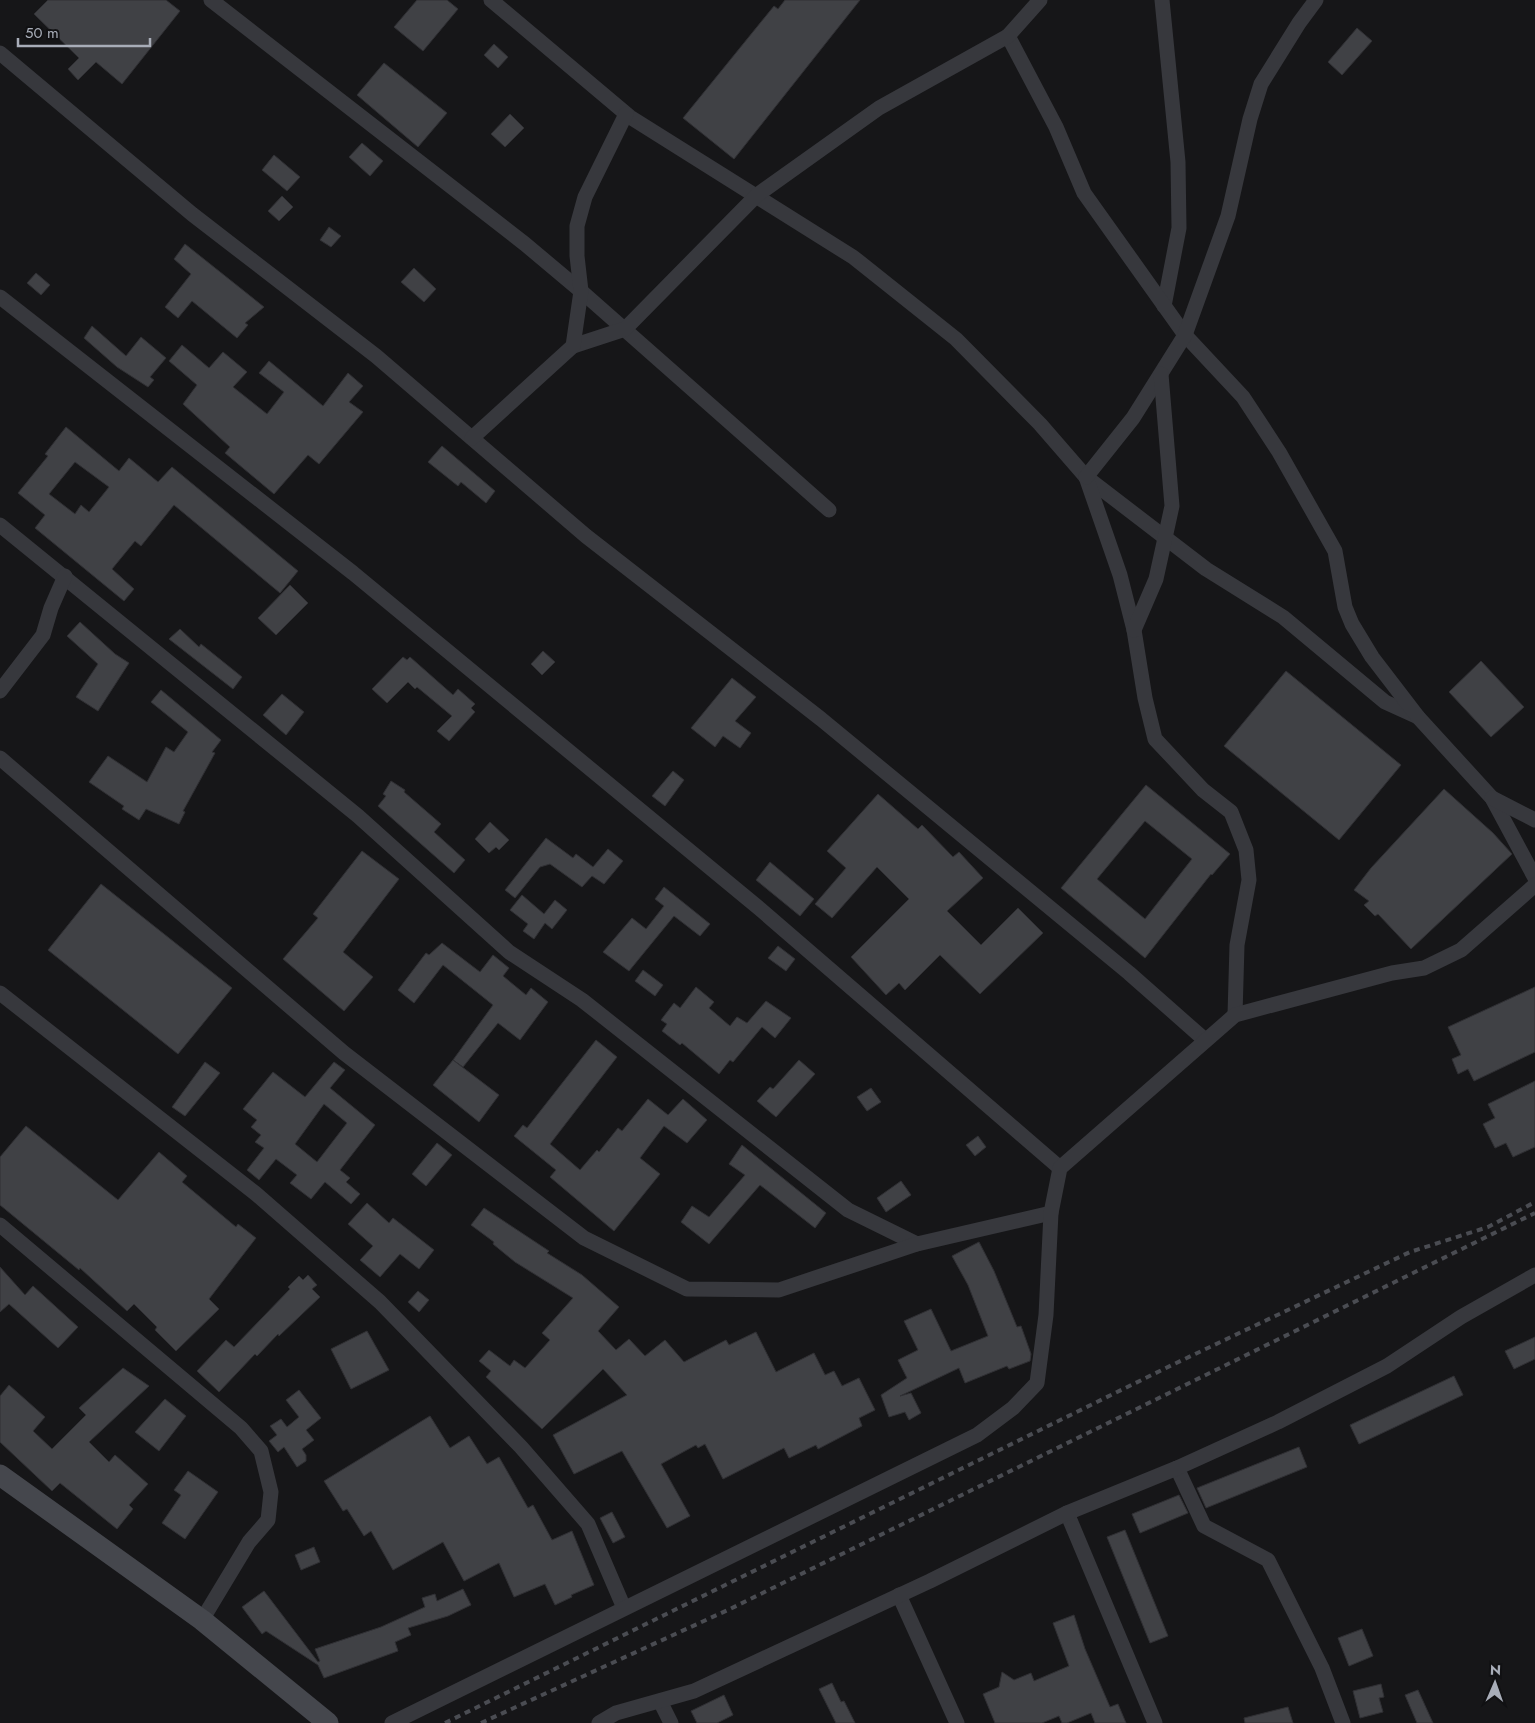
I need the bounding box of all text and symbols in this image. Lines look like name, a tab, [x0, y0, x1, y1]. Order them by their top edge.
scale bar	[18, 15, 150, 47]
text: 50 m	[25, 22, 59, 44]
north arrow	[1470, 1658, 1520, 1708]
text: N	[1490, 1660, 1501, 1680]

